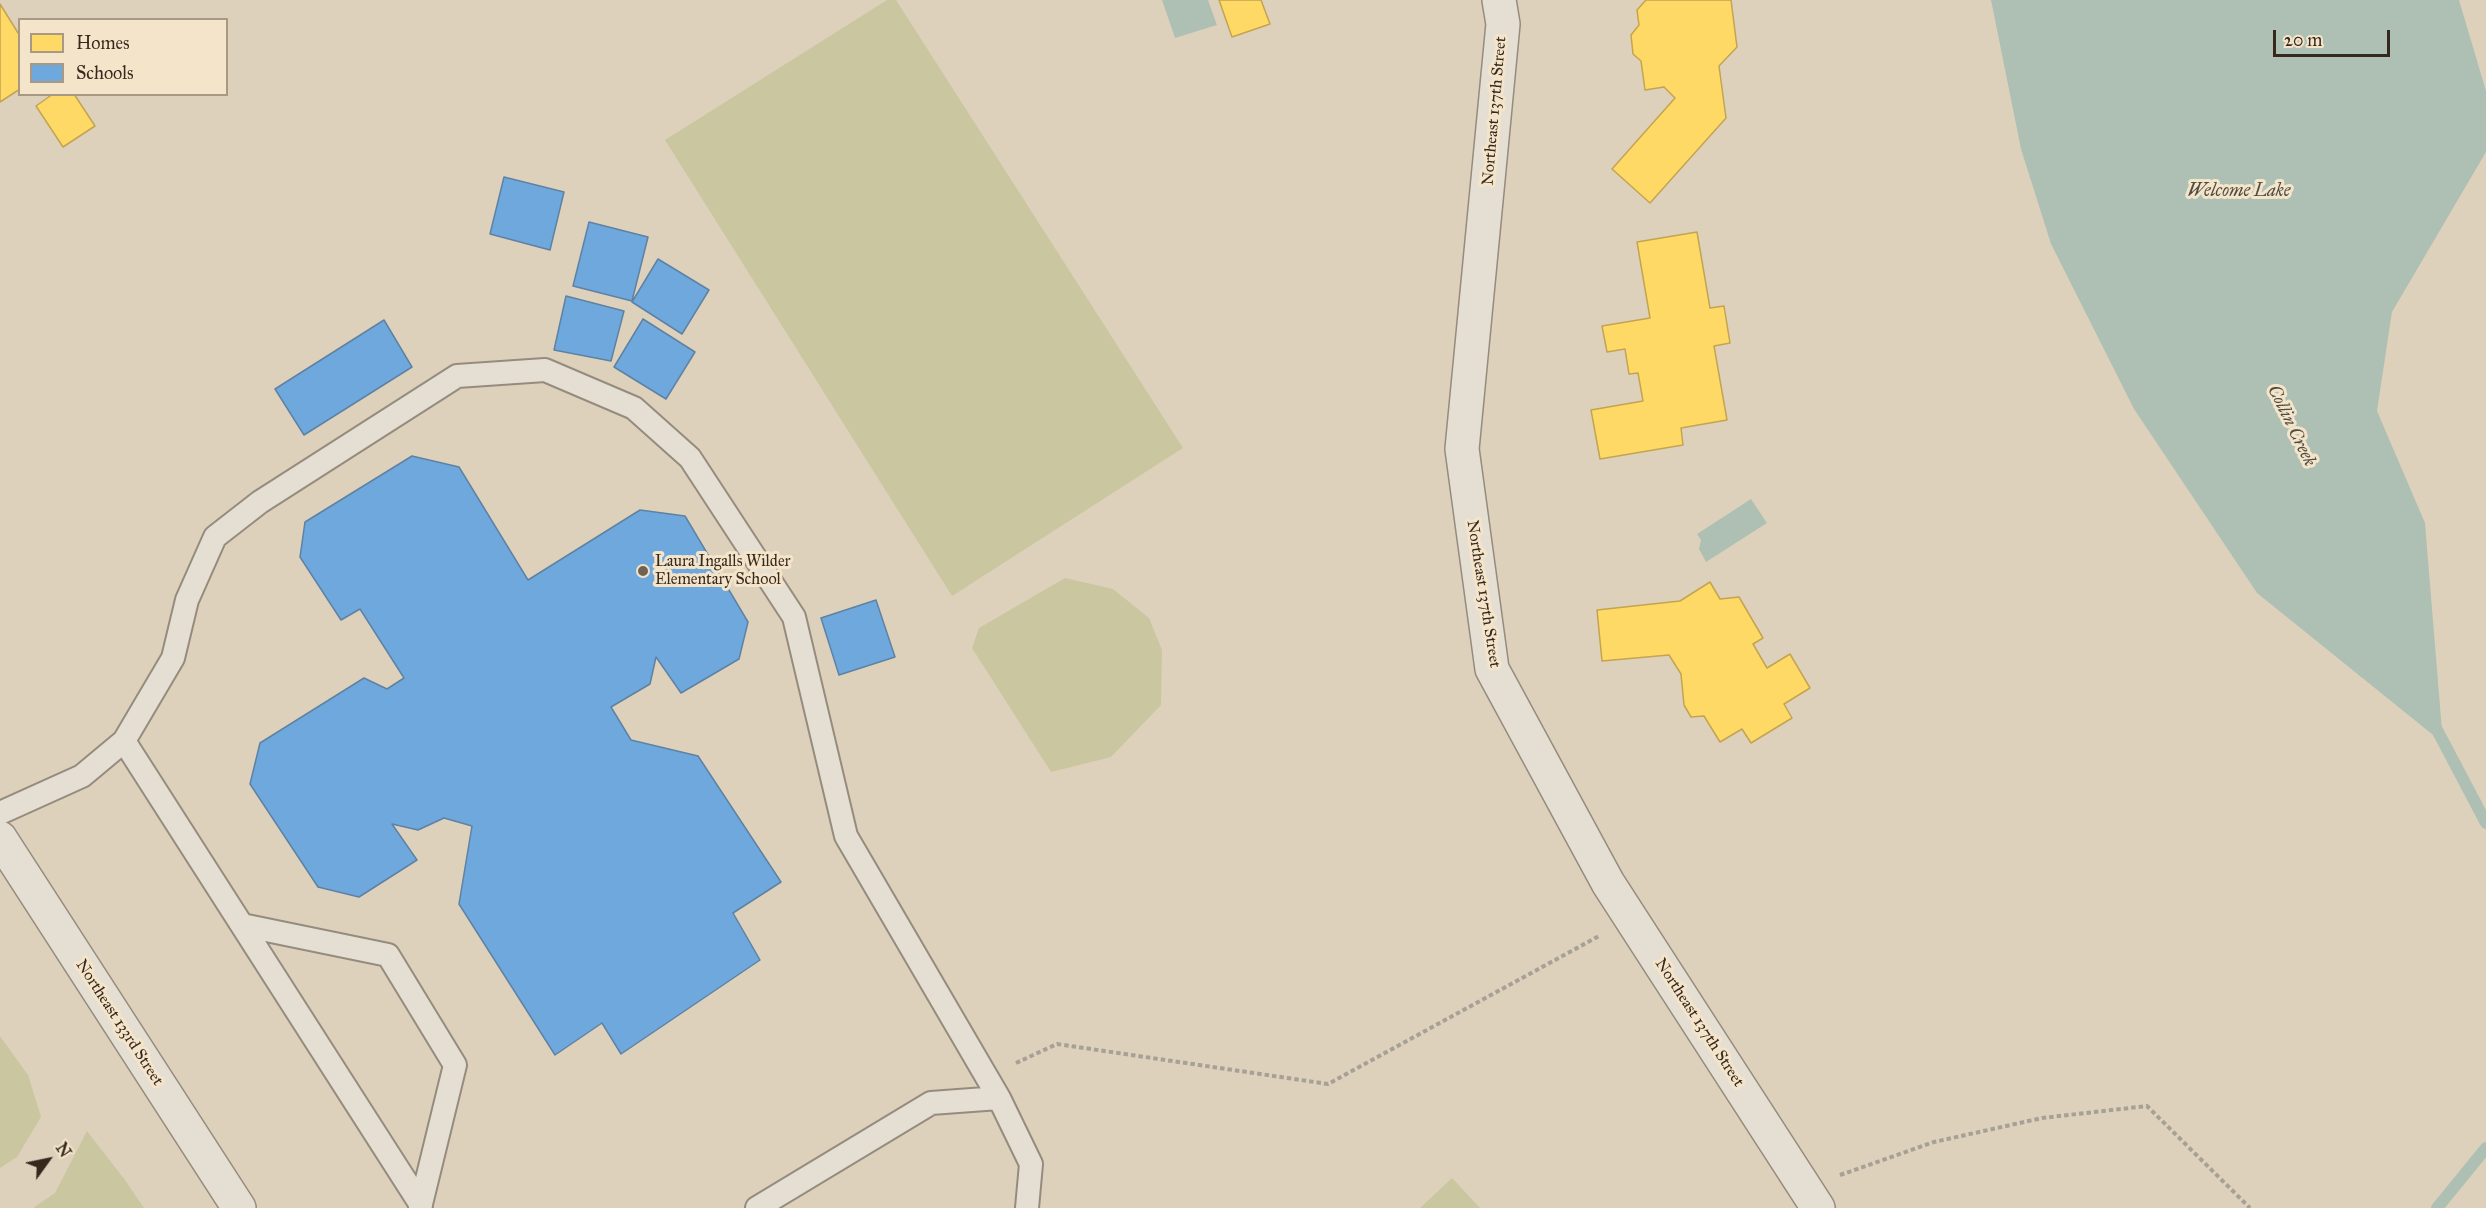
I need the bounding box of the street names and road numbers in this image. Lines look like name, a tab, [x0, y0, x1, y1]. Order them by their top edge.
street label: Northeast 137th Street	[1479, 36, 1511, 186]
street label: Northeast 137th Street	[1462, 519, 1504, 669]
street label: Northeast 137th Street	[1650, 955, 1748, 1091]
street label: Northeast 133rd Street	[71, 956, 167, 1090]

